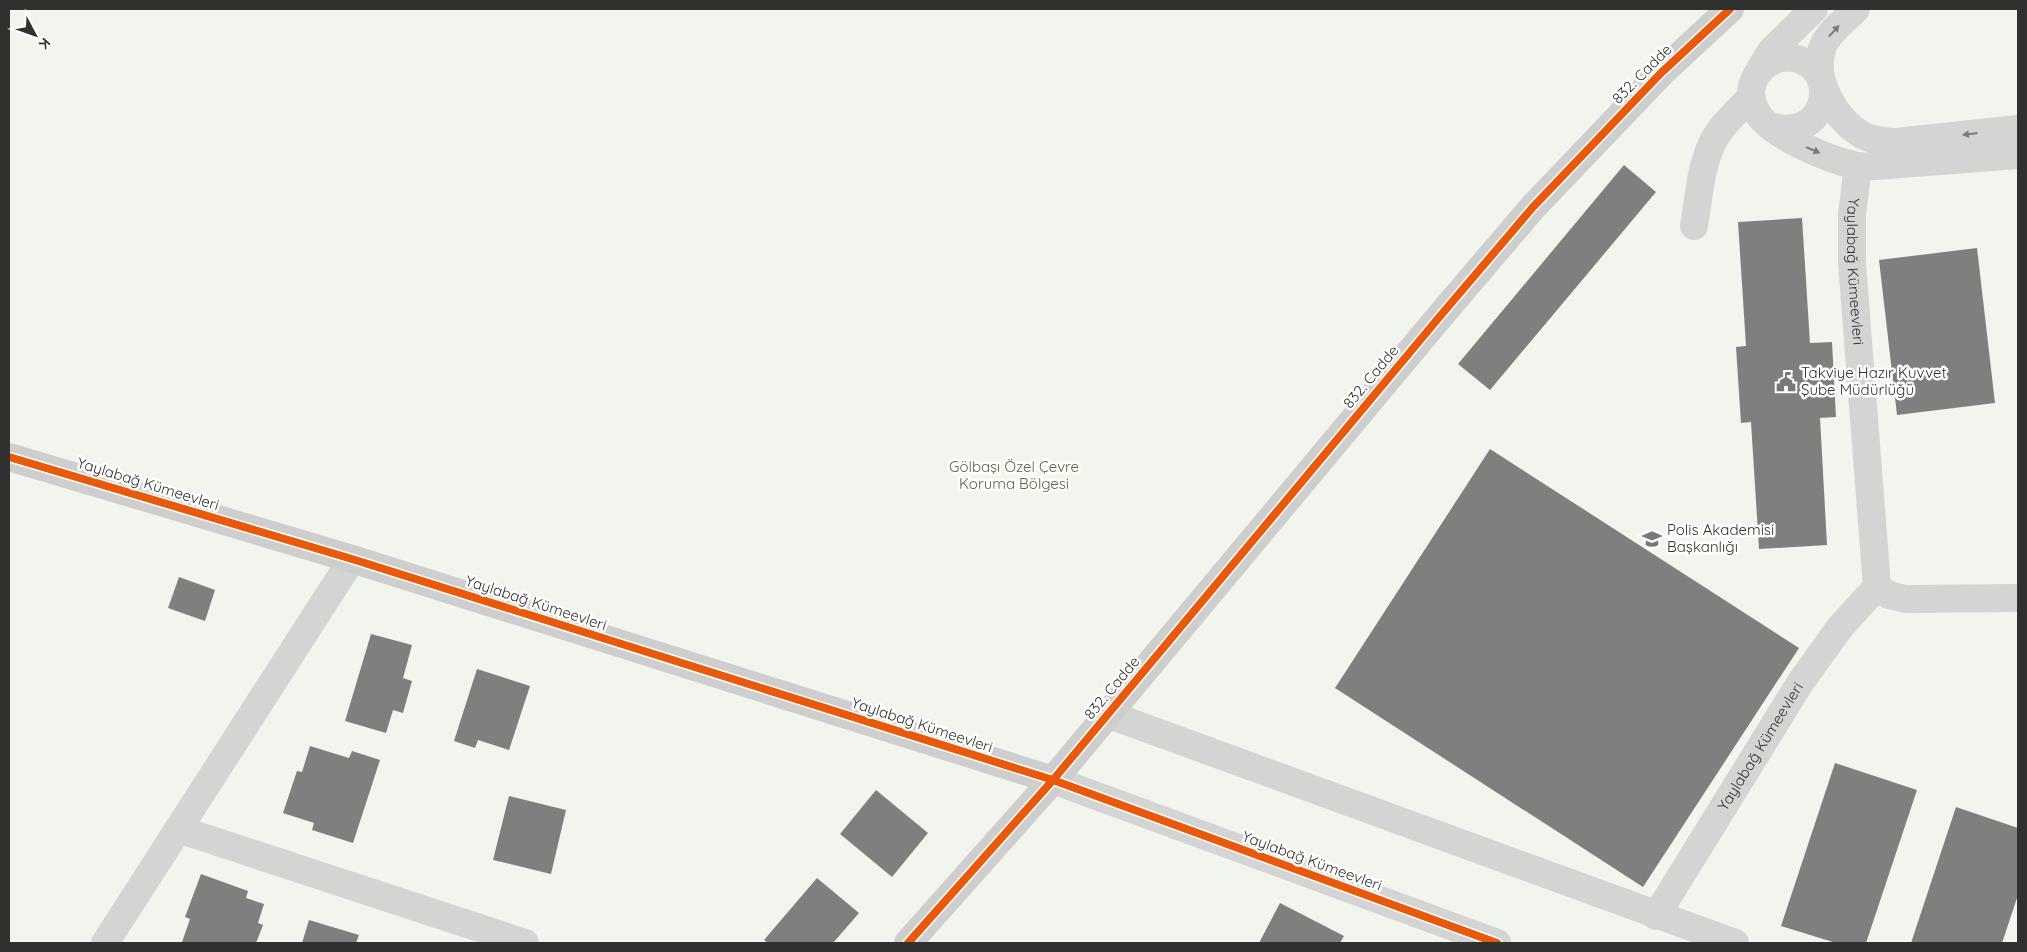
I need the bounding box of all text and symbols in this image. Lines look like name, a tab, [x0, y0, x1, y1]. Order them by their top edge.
north arrow	[10, 10, 60, 60]
one-way arrow	[1828, 25, 1840, 37]
text: K	[35, 34, 55, 53]
street label: 832. Cadde	[1608, 40, 1675, 107]
one-way arrow	[1962, 130, 1978, 138]
one-way arrow	[1806, 147, 1820, 155]
street label: Yaylabağ Kümeevleri	[1843, 197, 1868, 346]
street label: 832. Cadde	[1339, 341, 1403, 412]
place label: Takviye Hazır Kuvvet Şube Müdürlüğü	[1801, 363, 1947, 399]
public building icon: Takviye Hazır Kuvvet Şube Müdürlüğü	[1775, 371, 1797, 393]
street label: Yaylabağ Kümeevleri	[75, 453, 221, 514]
park label: Gölbaşı Özel Çevre Koruma Bölgesi	[949, 457, 1079, 493]
place label: Polis Akademisi Başkanlığı	[1667, 520, 1774, 556]
school or university icon: Polis Akademisi Başkanlığı	[1641, 528, 1663, 550]
street label: Yaylabağ Kümeevleri	[463, 571, 609, 634]
street label: 832. Cadde	[1080, 652, 1144, 723]
street label: Yaylabağ Kümeevleri	[1713, 679, 1807, 814]
street label: Yaylabağ Kümeevleri	[849, 693, 995, 756]
street label: Yaylabağ Kümeevleri	[1240, 826, 1385, 895]

